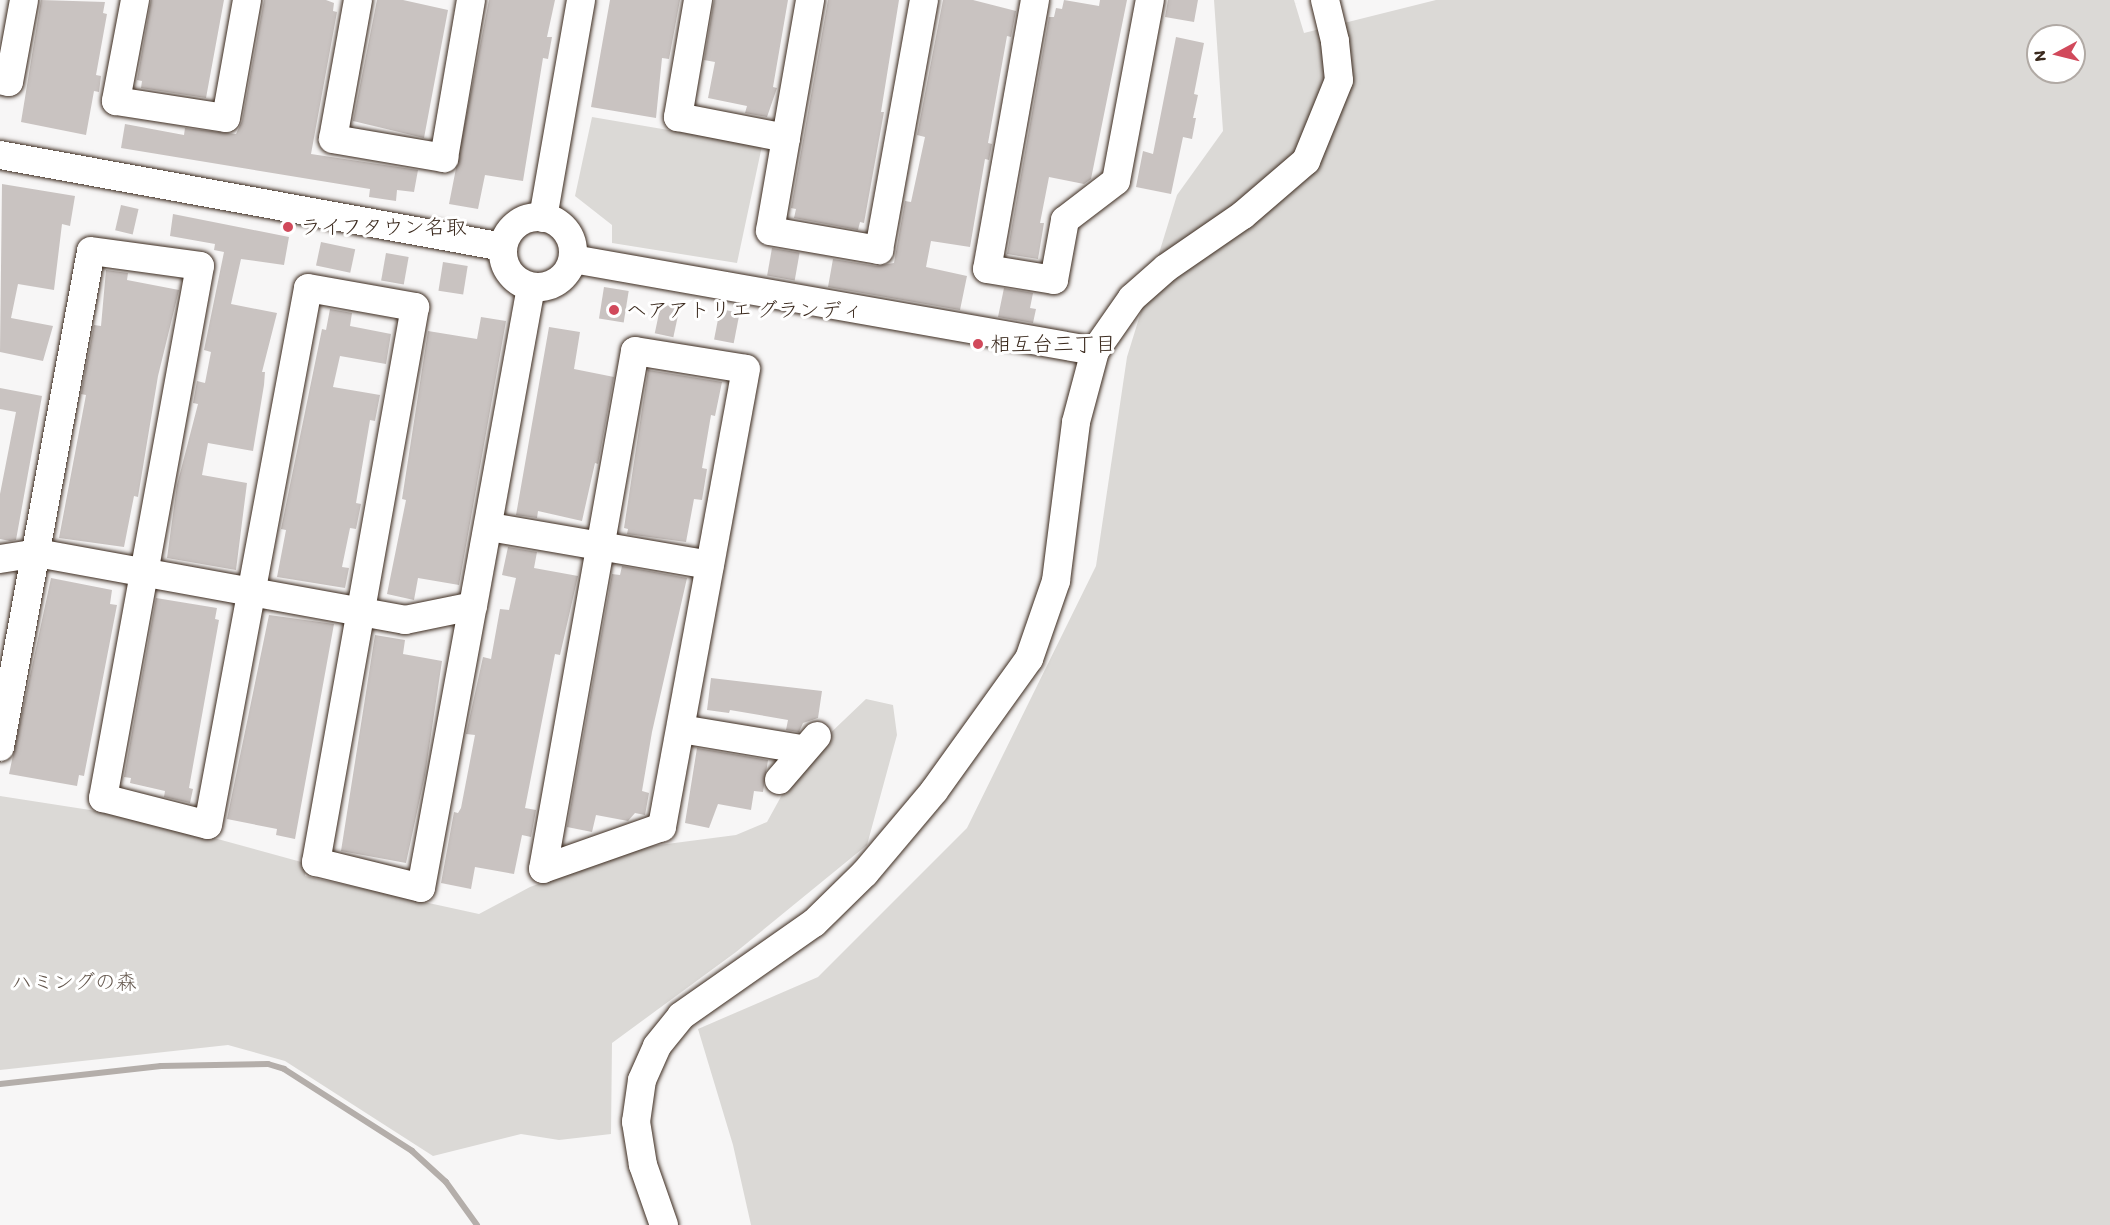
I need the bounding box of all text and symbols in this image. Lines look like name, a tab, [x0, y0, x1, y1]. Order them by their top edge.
north arrow	[2026, 24, 2086, 84]
text: N	[2030, 49, 2050, 63]
place label: ライフタウン名取	[300, 214, 468, 240]
marker: ライフタウン名取	[281, 220, 295, 234]
place label: ヘアアトリエ グランディ	[626, 297, 862, 323]
marker: ヘアアトリエ グランディ	[607, 303, 621, 317]
place label: 相互台三丁目	[990, 331, 1116, 357]
marker: 相互台三丁目	[971, 337, 985, 351]
park label: ハミングの森	[11, 969, 137, 995]

